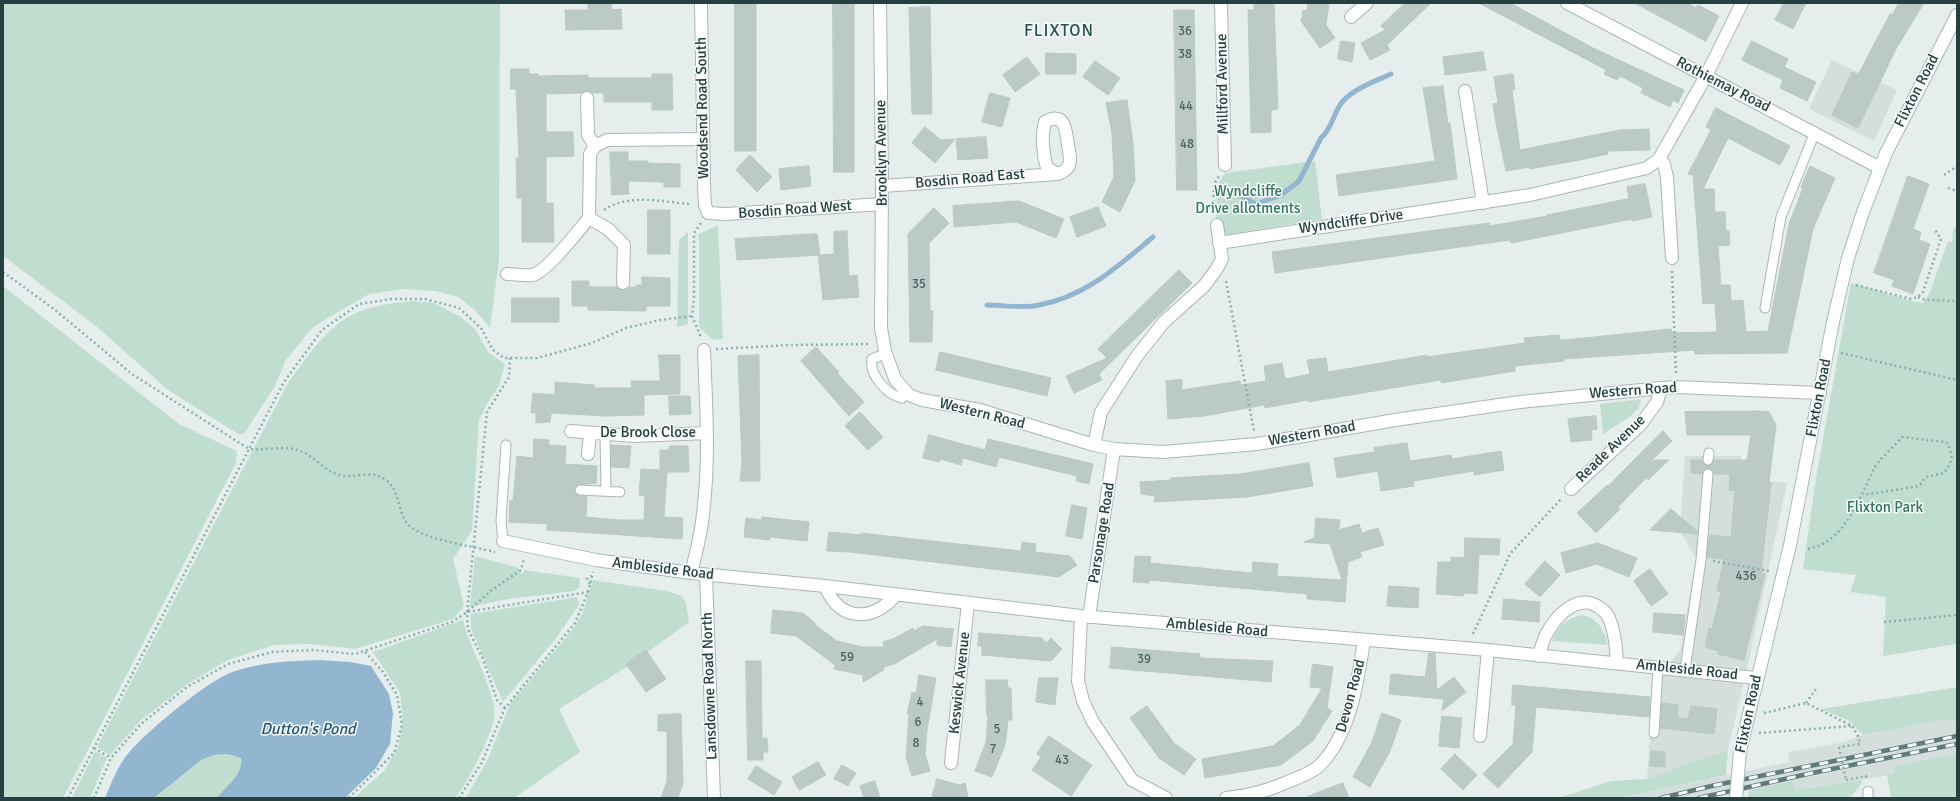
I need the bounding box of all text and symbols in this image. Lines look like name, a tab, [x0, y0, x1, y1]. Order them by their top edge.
district label: FLIXTON	[1024, 22, 1094, 42]
house number: 36	[1178, 24, 1192, 40]
street label: Millford Avenue	[1213, 33, 1233, 135]
street label: Woodsend Road South	[693, 37, 713, 179]
house number: 38	[1178, 47, 1192, 63]
street label: Flixton Road	[1891, 51, 1943, 131]
street label: Rothiemay Road	[1673, 54, 1773, 116]
house number: 44	[1179, 99, 1193, 115]
street label: Brooklyn Avenue	[872, 100, 892, 206]
house number: 48	[1180, 137, 1194, 153]
street label: Bosdin Road East	[914, 165, 1026, 193]
park label: Wyndcliffe Drive allotments	[1195, 183, 1301, 218]
street label: Bosdin Road West	[738, 197, 852, 223]
street label: Wyndcliffe Drive	[1298, 206, 1404, 238]
house number: 35	[912, 277, 926, 293]
street label: Flixton Road	[1803, 357, 1835, 439]
street label: Western Road	[1589, 379, 1677, 403]
street label: Western Road	[937, 395, 1027, 433]
street label: Reade Avenue	[1573, 411, 1649, 487]
street label: Western Road	[1267, 417, 1357, 451]
street label: De Brook Close	[600, 424, 696, 442]
street label: Parsonage Road	[1085, 481, 1119, 585]
park label: Flixton Park	[1847, 499, 1923, 517]
street label: Ambleside Road	[611, 554, 715, 584]
house number: 436	[1735, 569, 1757, 585]
street label: Lansdowne Road North	[698, 612, 722, 760]
street label: Ambleside Road	[1165, 615, 1269, 641]
street label: Keswick Avenue	[946, 631, 974, 735]
house number: 59	[840, 650, 854, 666]
house number: 39	[1137, 652, 1151, 668]
street label: Ambleside Road	[1635, 656, 1739, 684]
street label: Devon Road	[1333, 657, 1369, 735]
street label: Flixton Road	[1732, 673, 1766, 755]
house number: 4	[916, 695, 924, 711]
house number: 6	[914, 715, 922, 731]
water label: Dutton's Pond	[260, 720, 356, 740]
house number: 5	[993, 722, 1001, 738]
house number: 8	[912, 736, 920, 752]
house number: 7	[989, 742, 997, 758]
house number: 43	[1055, 753, 1069, 769]

